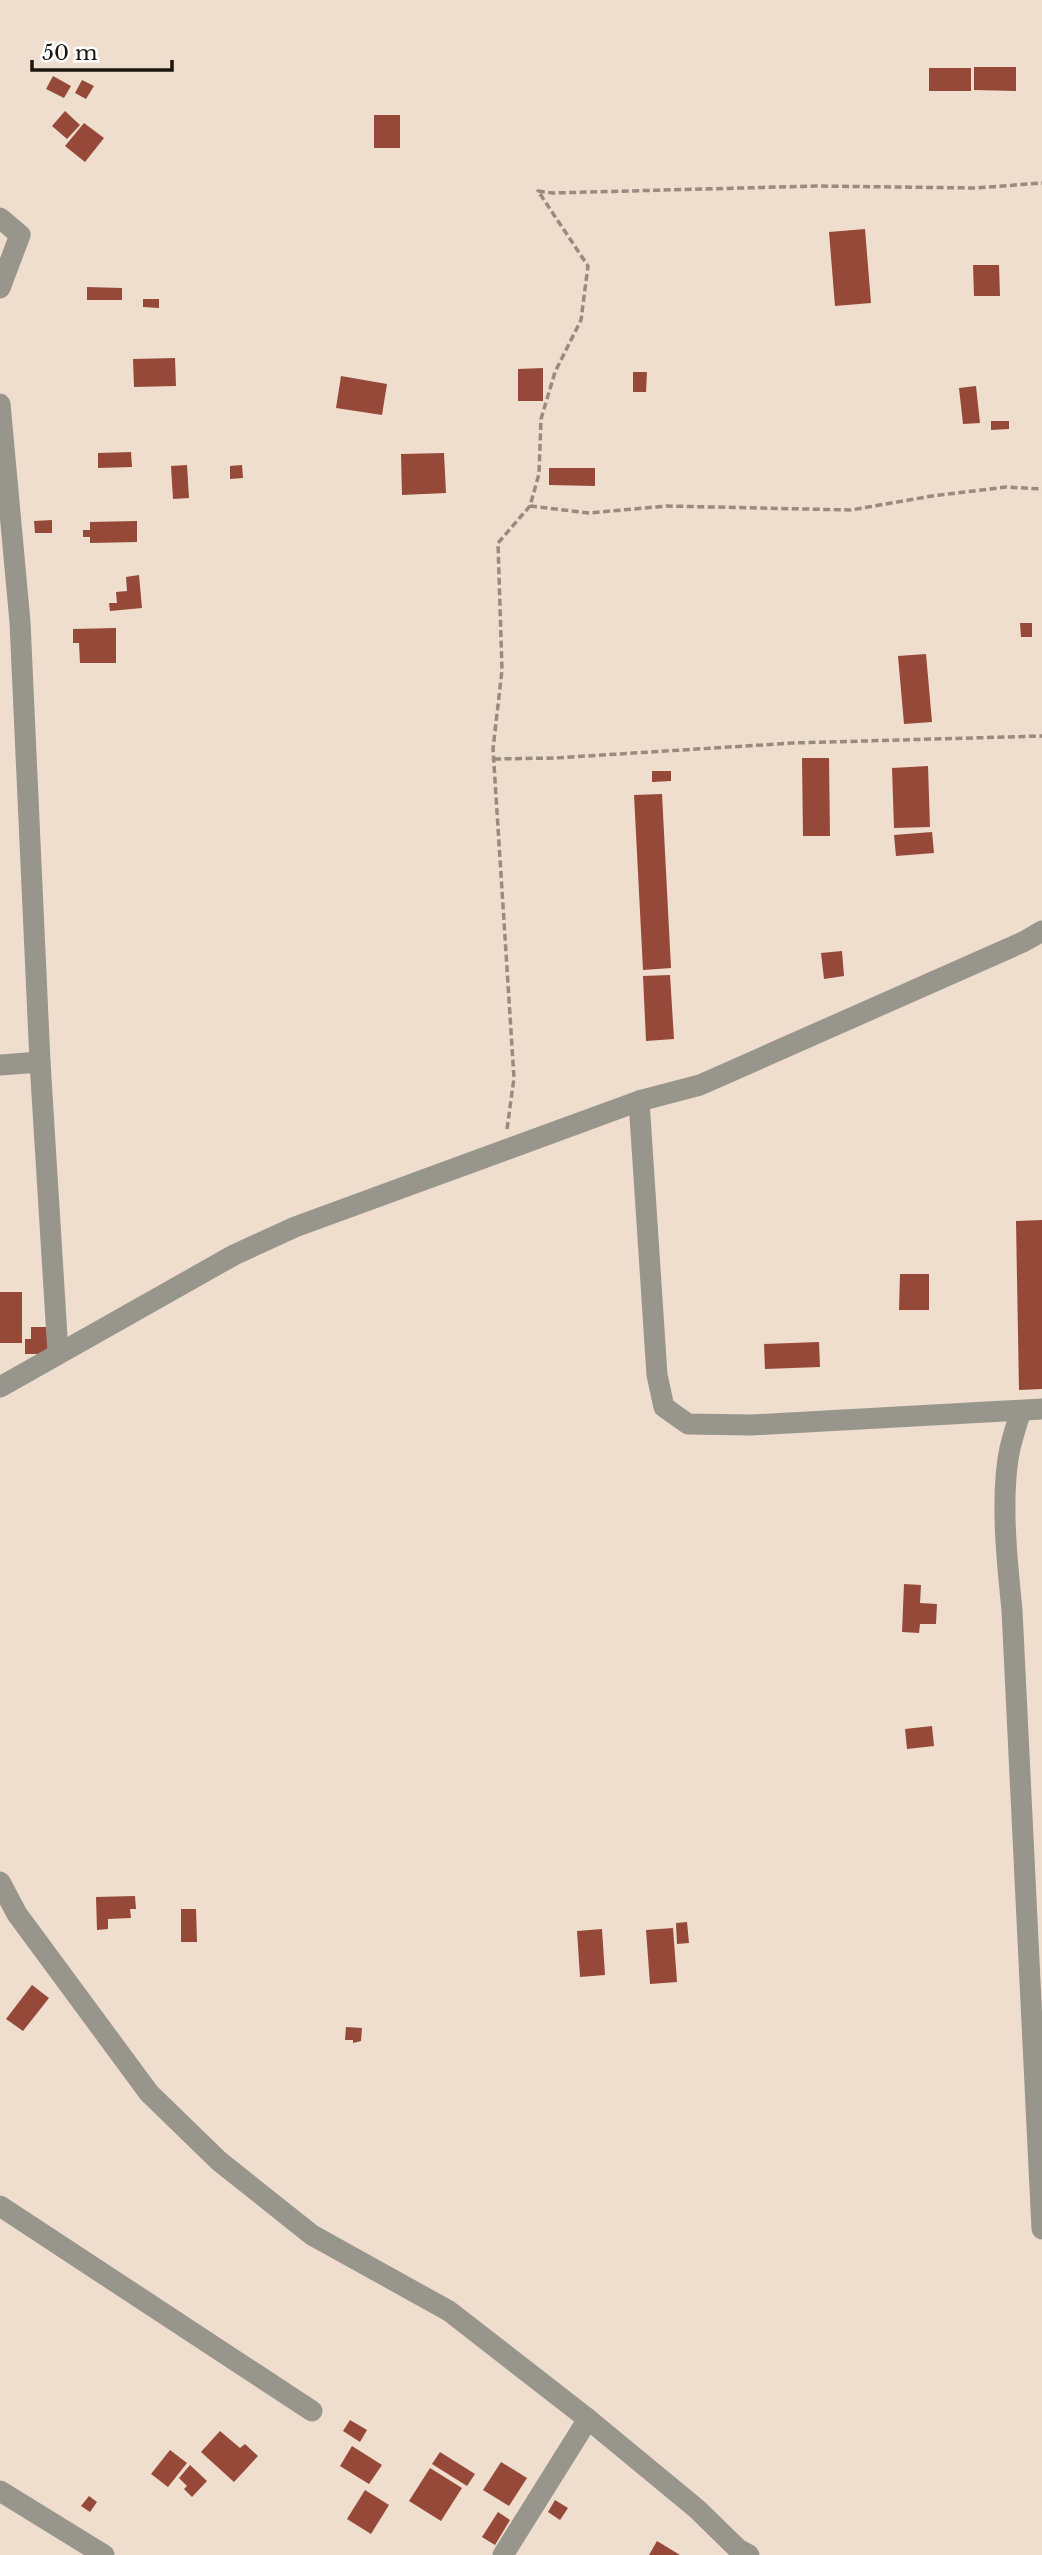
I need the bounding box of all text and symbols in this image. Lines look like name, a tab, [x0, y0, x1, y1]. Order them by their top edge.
scale bar	[32, 28, 172, 72]
text: 50 m	[42, 40, 98, 66]

